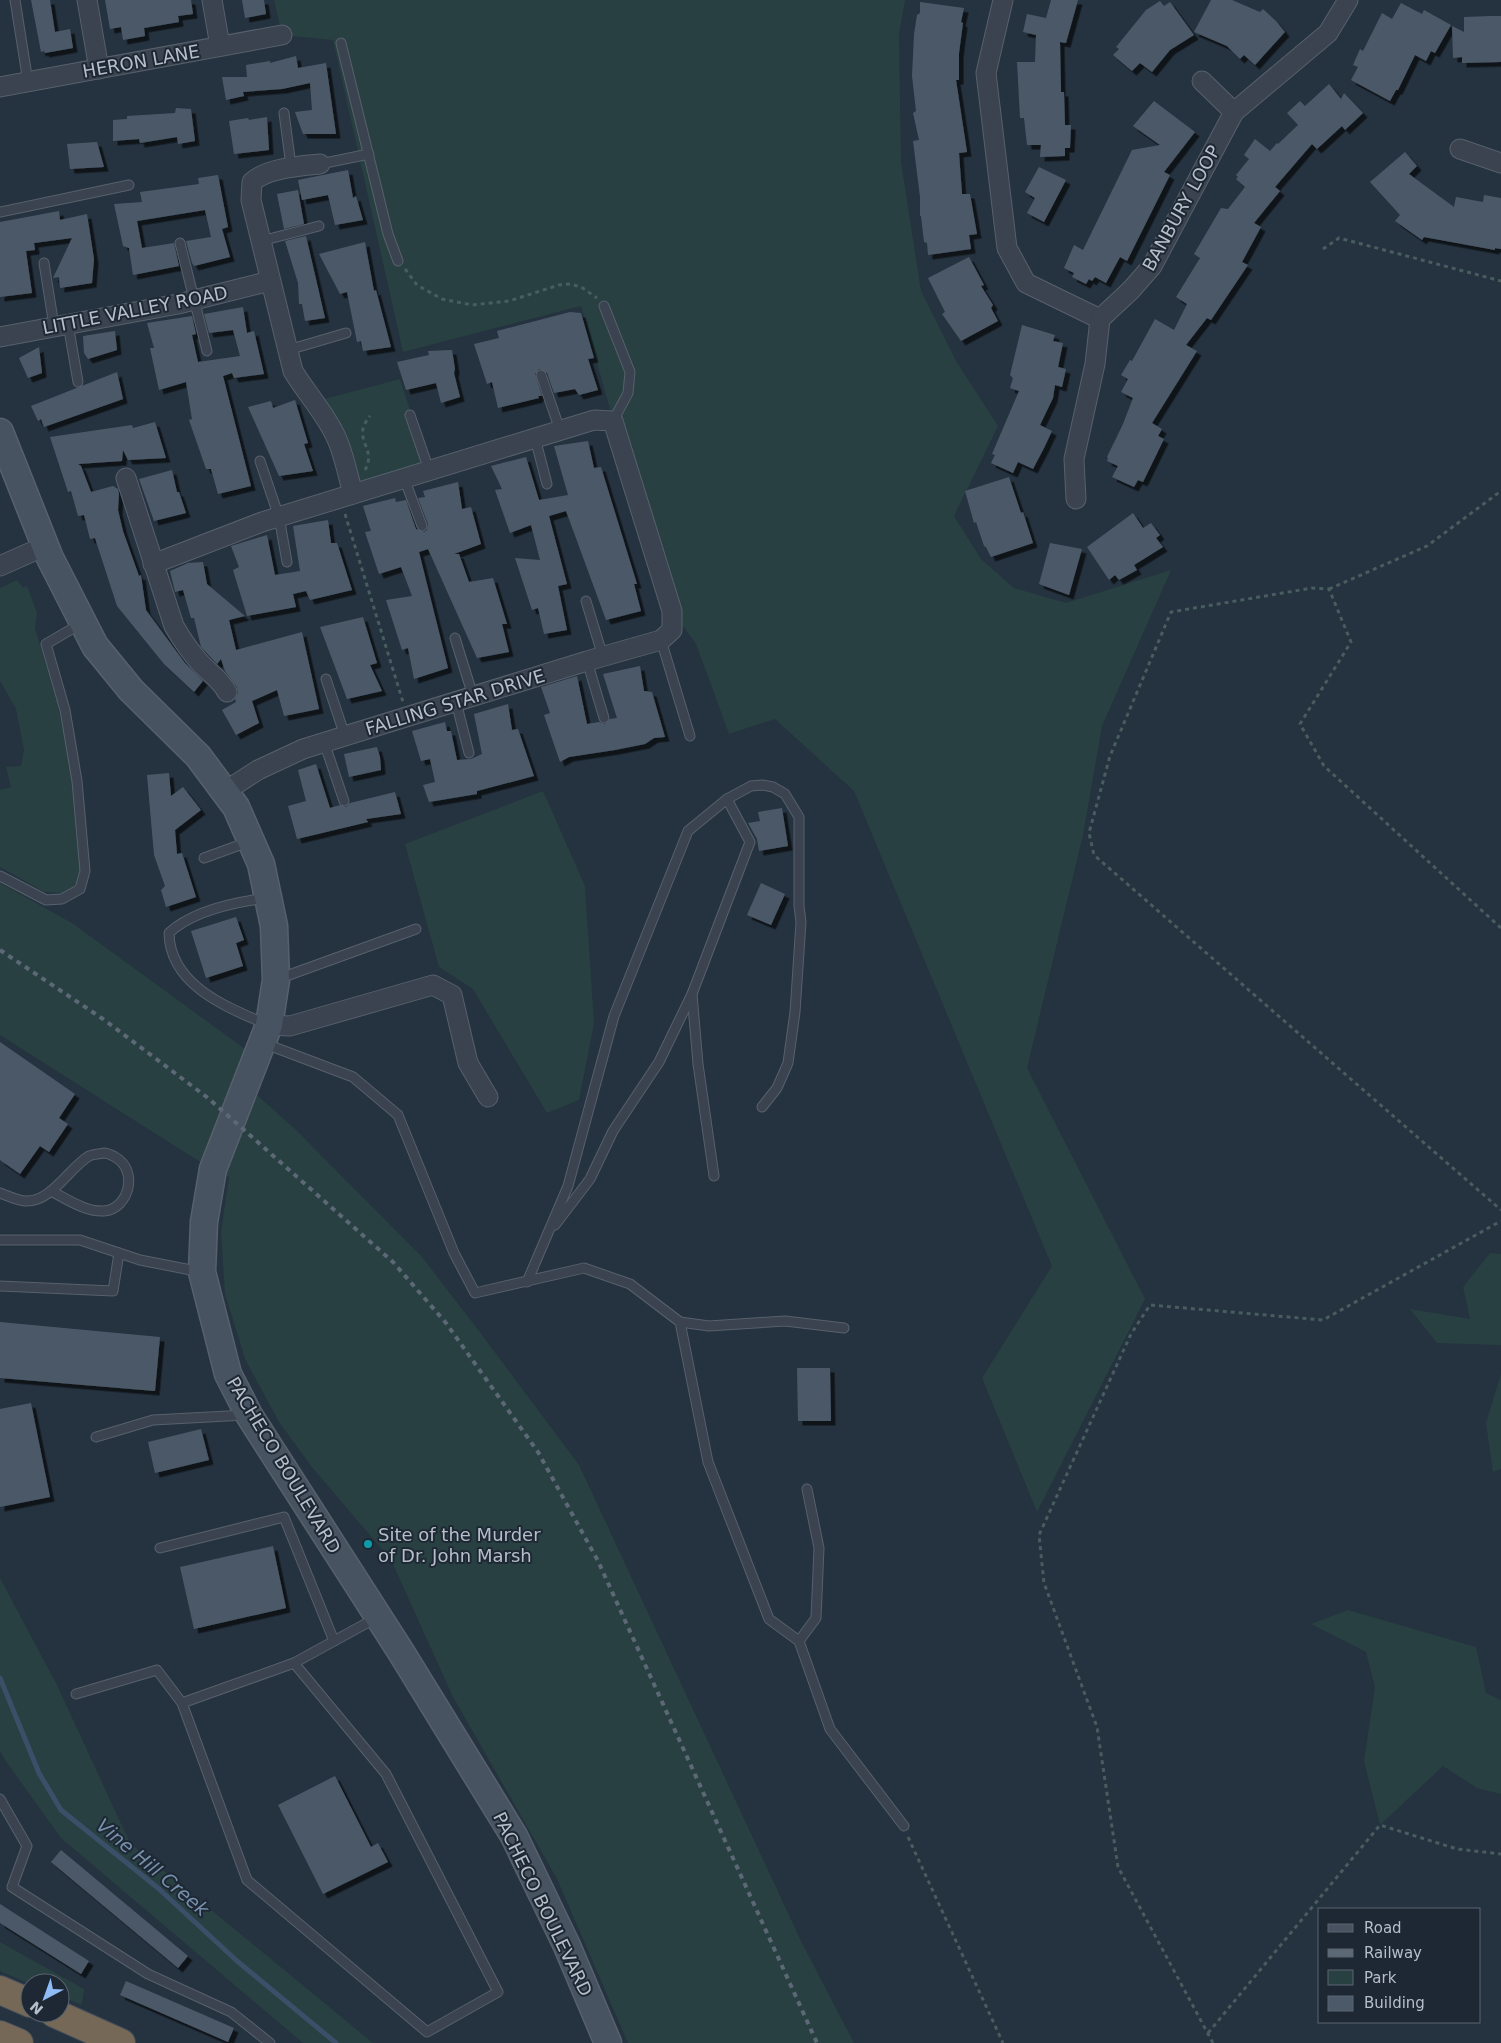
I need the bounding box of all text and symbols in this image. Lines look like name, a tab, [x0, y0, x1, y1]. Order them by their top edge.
street label: HERON LANE	[81, 40, 201, 82]
street label: BANBURY LOOP	[1138, 141, 1224, 274]
street label: LITTLE VALLEY ROAD	[41, 282, 229, 338]
street label: FALLING STAR DRIVE	[363, 665, 547, 739]
street label: PACHECO BOULEVARD	[223, 1373, 345, 1557]
place label: Site of the Murder of Dr. John Marsh	[378, 1524, 541, 1566]
marker: Site of the Murder of Dr. John Marsh	[362, 1538, 374, 1550]
street label: PACHECO BOULEVARD	[489, 1808, 597, 2000]
water label: Vine Hill Creek	[92, 1814, 214, 1921]
legend	[1318, 1908, 1481, 2023]
text: Road	[1364, 1919, 1402, 1937]
text: Railway	[1364, 1944, 1422, 1962]
text: Park	[1364, 1969, 1397, 1987]
north arrow	[20, 1973, 70, 2023]
text: Building	[1364, 1994, 1425, 2012]
text: N	[27, 1998, 46, 2018]

